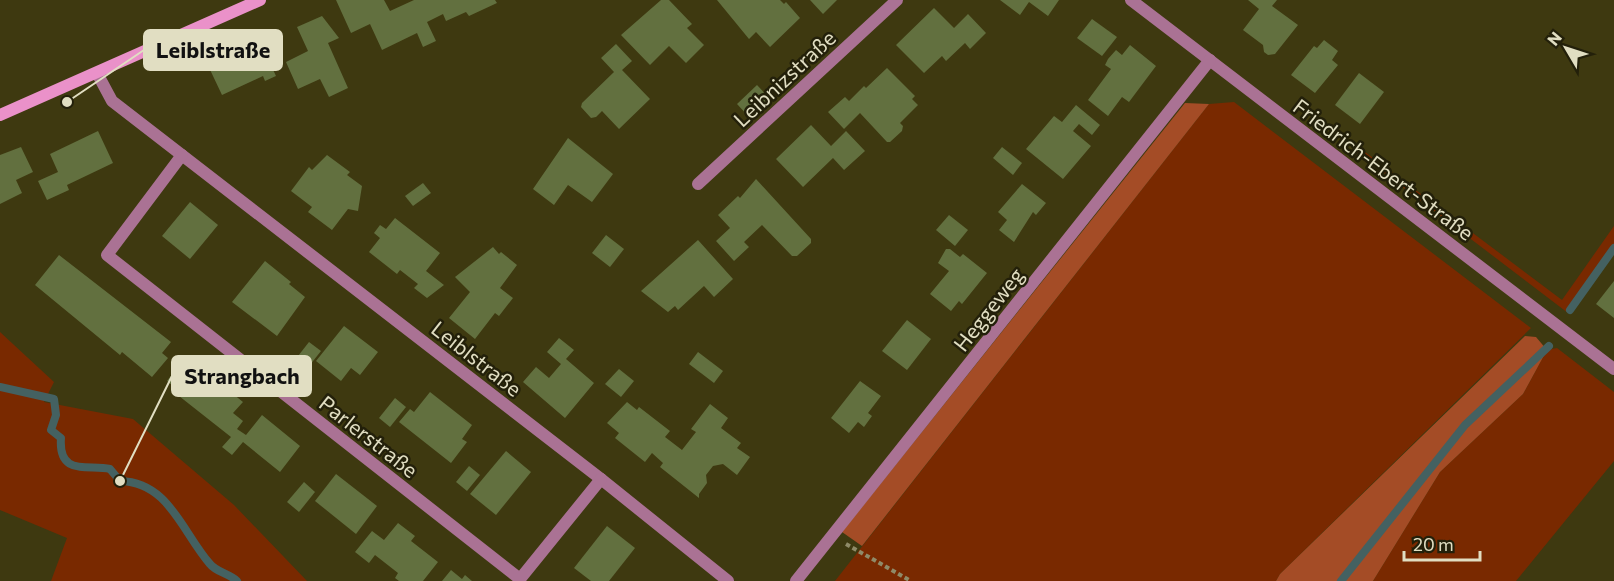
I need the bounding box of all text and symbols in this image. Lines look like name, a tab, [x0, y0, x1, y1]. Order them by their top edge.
north arrow	[1536, 18, 1596, 78]
street label: Leibnizstraße	[728, 25, 840, 131]
text: N	[1543, 28, 1565, 49]
callout: Leiblstraße	[144, 30, 282, 70]
text: Leiblstraße	[156, 36, 270, 63]
street label: Friedrich-Ebert-Straße	[1289, 93, 1479, 245]
street label: Heggeweg	[948, 262, 1028, 356]
street label: Leiblstraße	[427, 315, 527, 401]
callout: Strangbach	[172, 356, 311, 396]
text: Strangbach	[184, 362, 300, 389]
street label: Parlerstraße	[315, 390, 423, 482]
scale bar	[1404, 524, 1480, 562]
text: 20 m	[1413, 533, 1454, 555]

